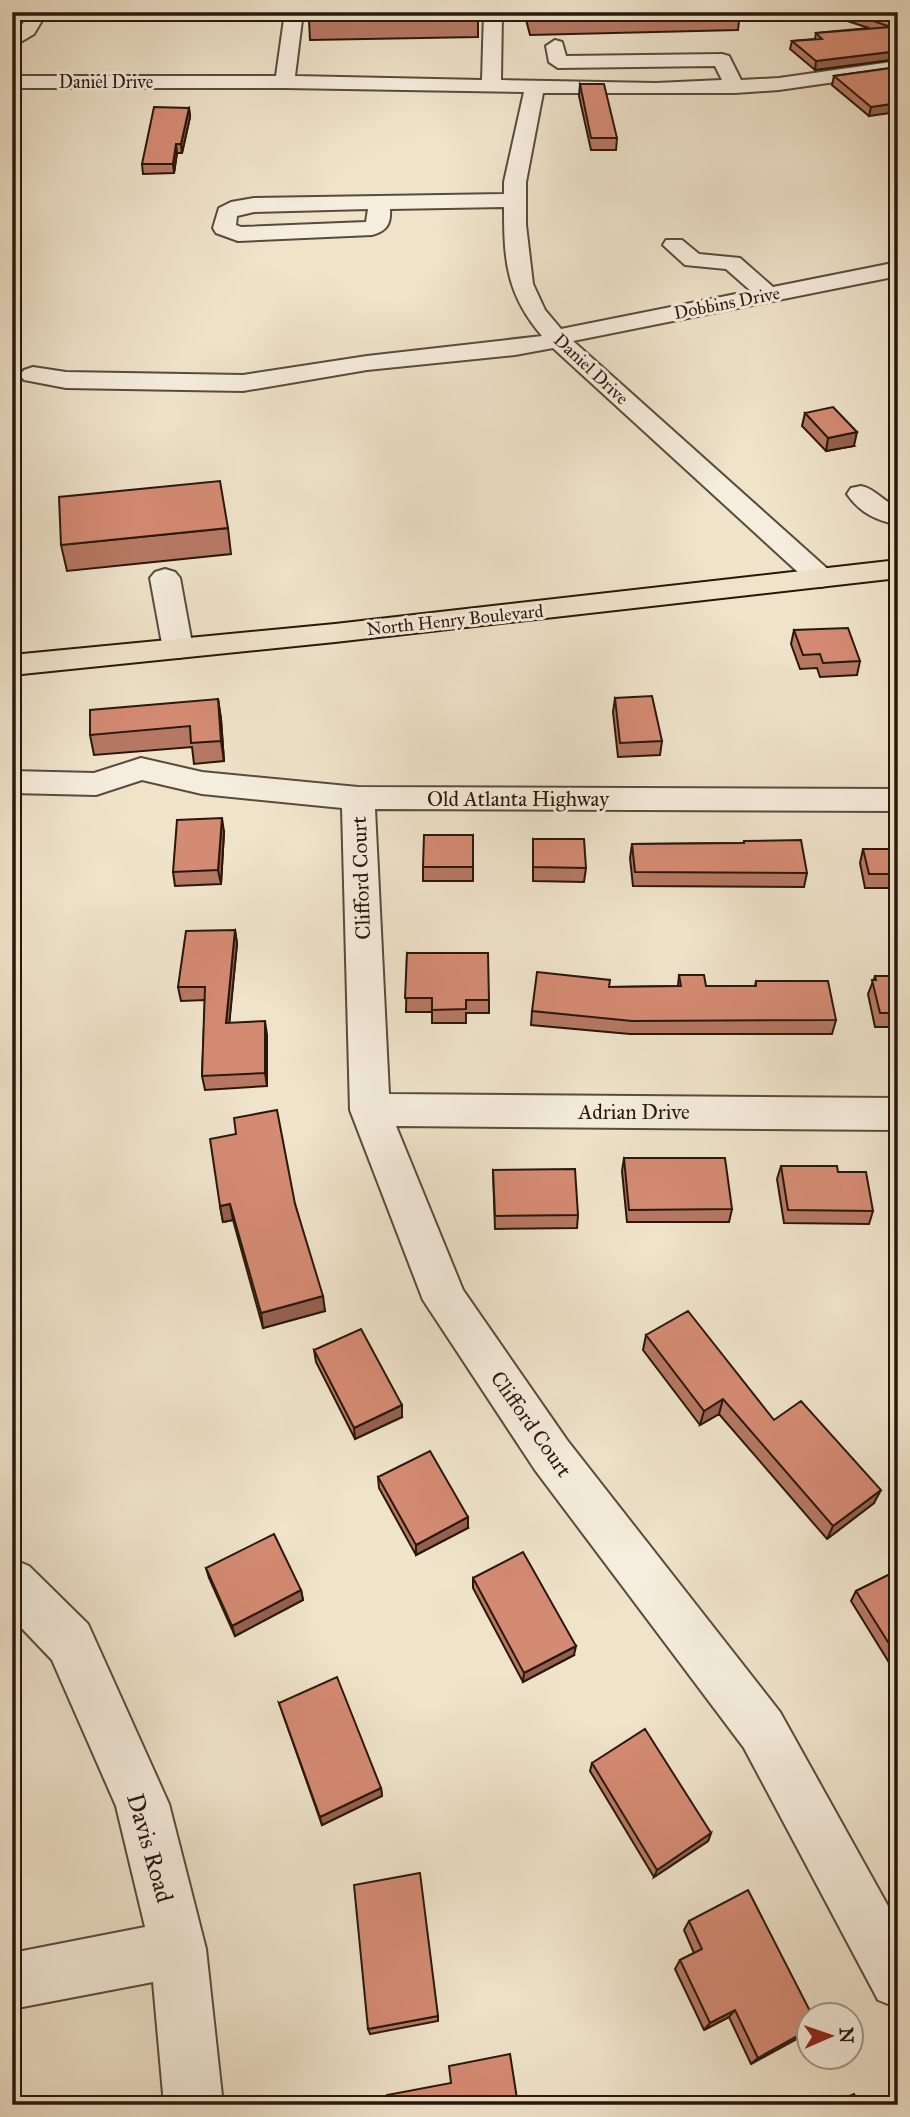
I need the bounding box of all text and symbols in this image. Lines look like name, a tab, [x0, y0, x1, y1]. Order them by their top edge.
street label: Daniel Drive	[59, 71, 153, 93]
street label: Dobbins Drive	[672, 282, 782, 324]
street label: Daniel Drive	[549, 329, 633, 409]
street label: North Henry Boulevard	[366, 600, 544, 640]
street label: Old Atlanta Highway	[427, 786, 610, 812]
street label: Clifford Court	[346, 815, 376, 940]
street label: Adrian Drive	[577, 1099, 690, 1125]
street label: Clifford Court	[485, 1366, 577, 1482]
street label: Davis Road	[120, 1790, 180, 1906]
north arrow	[794, 2002, 864, 2072]
text: N	[835, 2027, 858, 2044]

